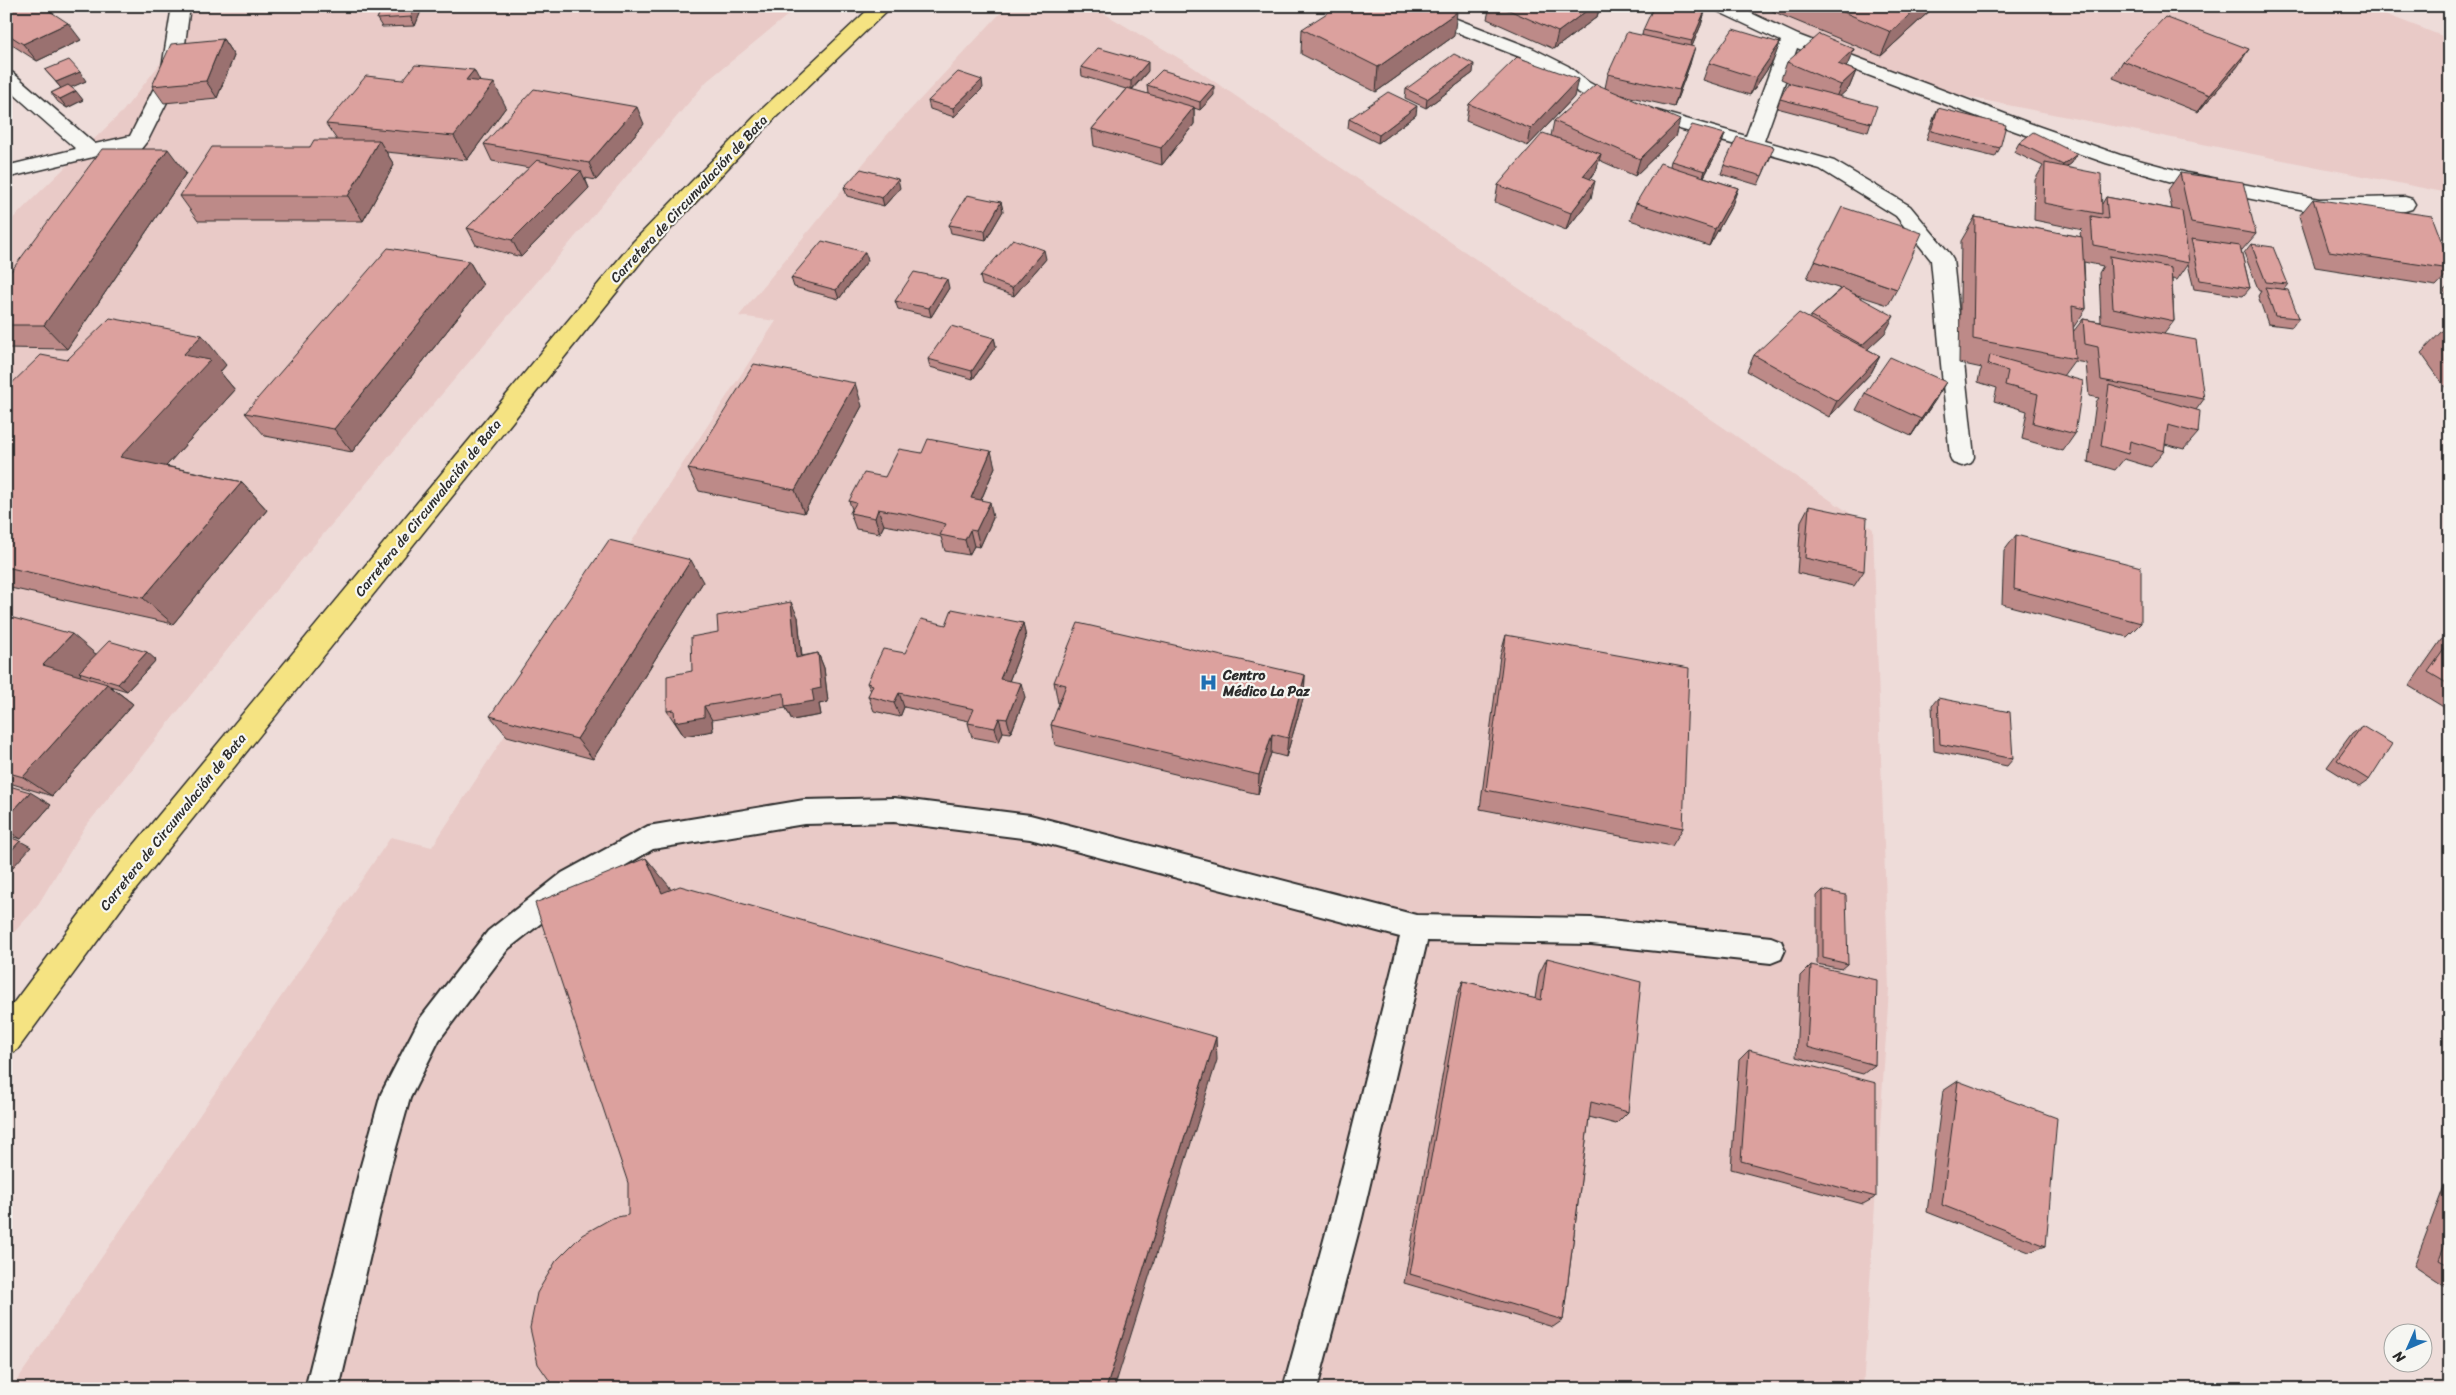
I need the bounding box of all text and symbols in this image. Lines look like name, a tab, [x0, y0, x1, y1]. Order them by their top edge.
street label: Carretera de Circunvalación de Bata	[604, 109, 774, 289]
street label: Carretera de Circunvalación de Bata	[348, 414, 508, 602]
place label: Centro Médico La Paz	[1222, 663, 1311, 704]
hospital icon: Centro Médico La Paz	[1199, 673, 1219, 693]
street label: Carretera de Circunvalación de Bata	[93, 728, 253, 916]
north arrow	[2384, 1322, 2434, 1372]
text: N	[2387, 1344, 2412, 1370]

